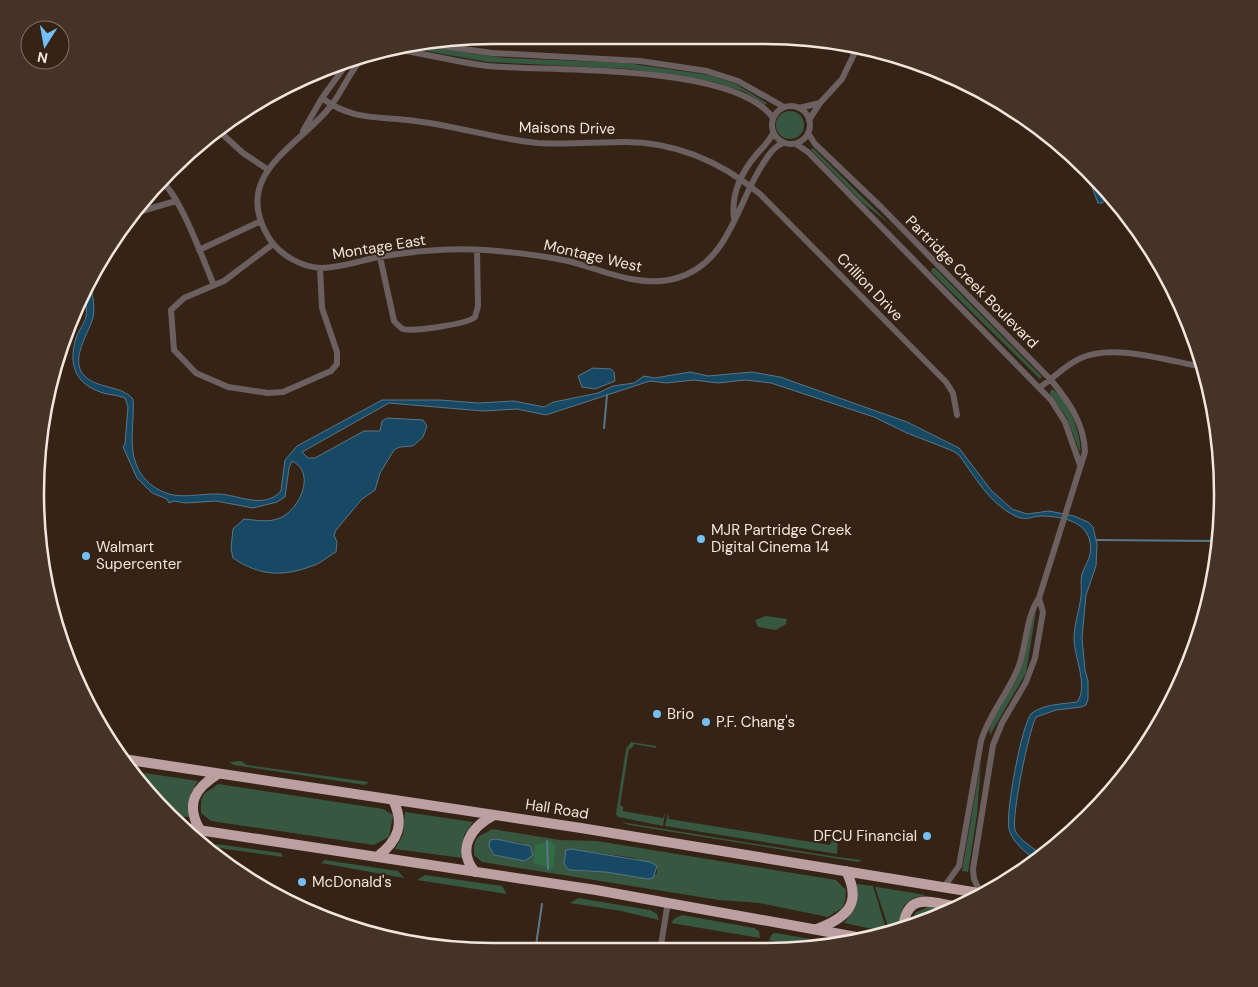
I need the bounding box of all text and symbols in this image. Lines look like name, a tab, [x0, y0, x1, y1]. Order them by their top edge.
north arrow	[20, 20, 70, 70]
text: N	[36, 48, 49, 68]
street label: Maisons Drive	[519, 117, 615, 139]
street label: Partridge Creek Boulevard	[901, 211, 1043, 353]
street label: Montage East	[331, 230, 427, 264]
street label: Montage West	[542, 235, 644, 277]
street label: Crillion Drive	[833, 249, 907, 325]
place label: MJR Partridge Creek Digital Cinema 14	[711, 520, 852, 557]
marker: MJR Partridge Creek Digital Cinema 14	[695, 533, 707, 545]
place label: Walmart Supercenter	[96, 537, 182, 574]
marker: Walmart Supercenter	[80, 550, 92, 562]
place label: Brio	[667, 704, 694, 724]
marker: Brio	[651, 708, 663, 720]
place label: P.F. Chang's	[716, 712, 795, 732]
marker: P.F. Chang's	[700, 716, 712, 728]
street label: Hall Road	[524, 794, 590, 824]
place label: DFCU Financial	[813, 826, 917, 846]
marker: DFCU Financial	[921, 830, 933, 842]
place label: McDonald's	[312, 872, 392, 892]
marker: McDonald's	[296, 876, 308, 888]

